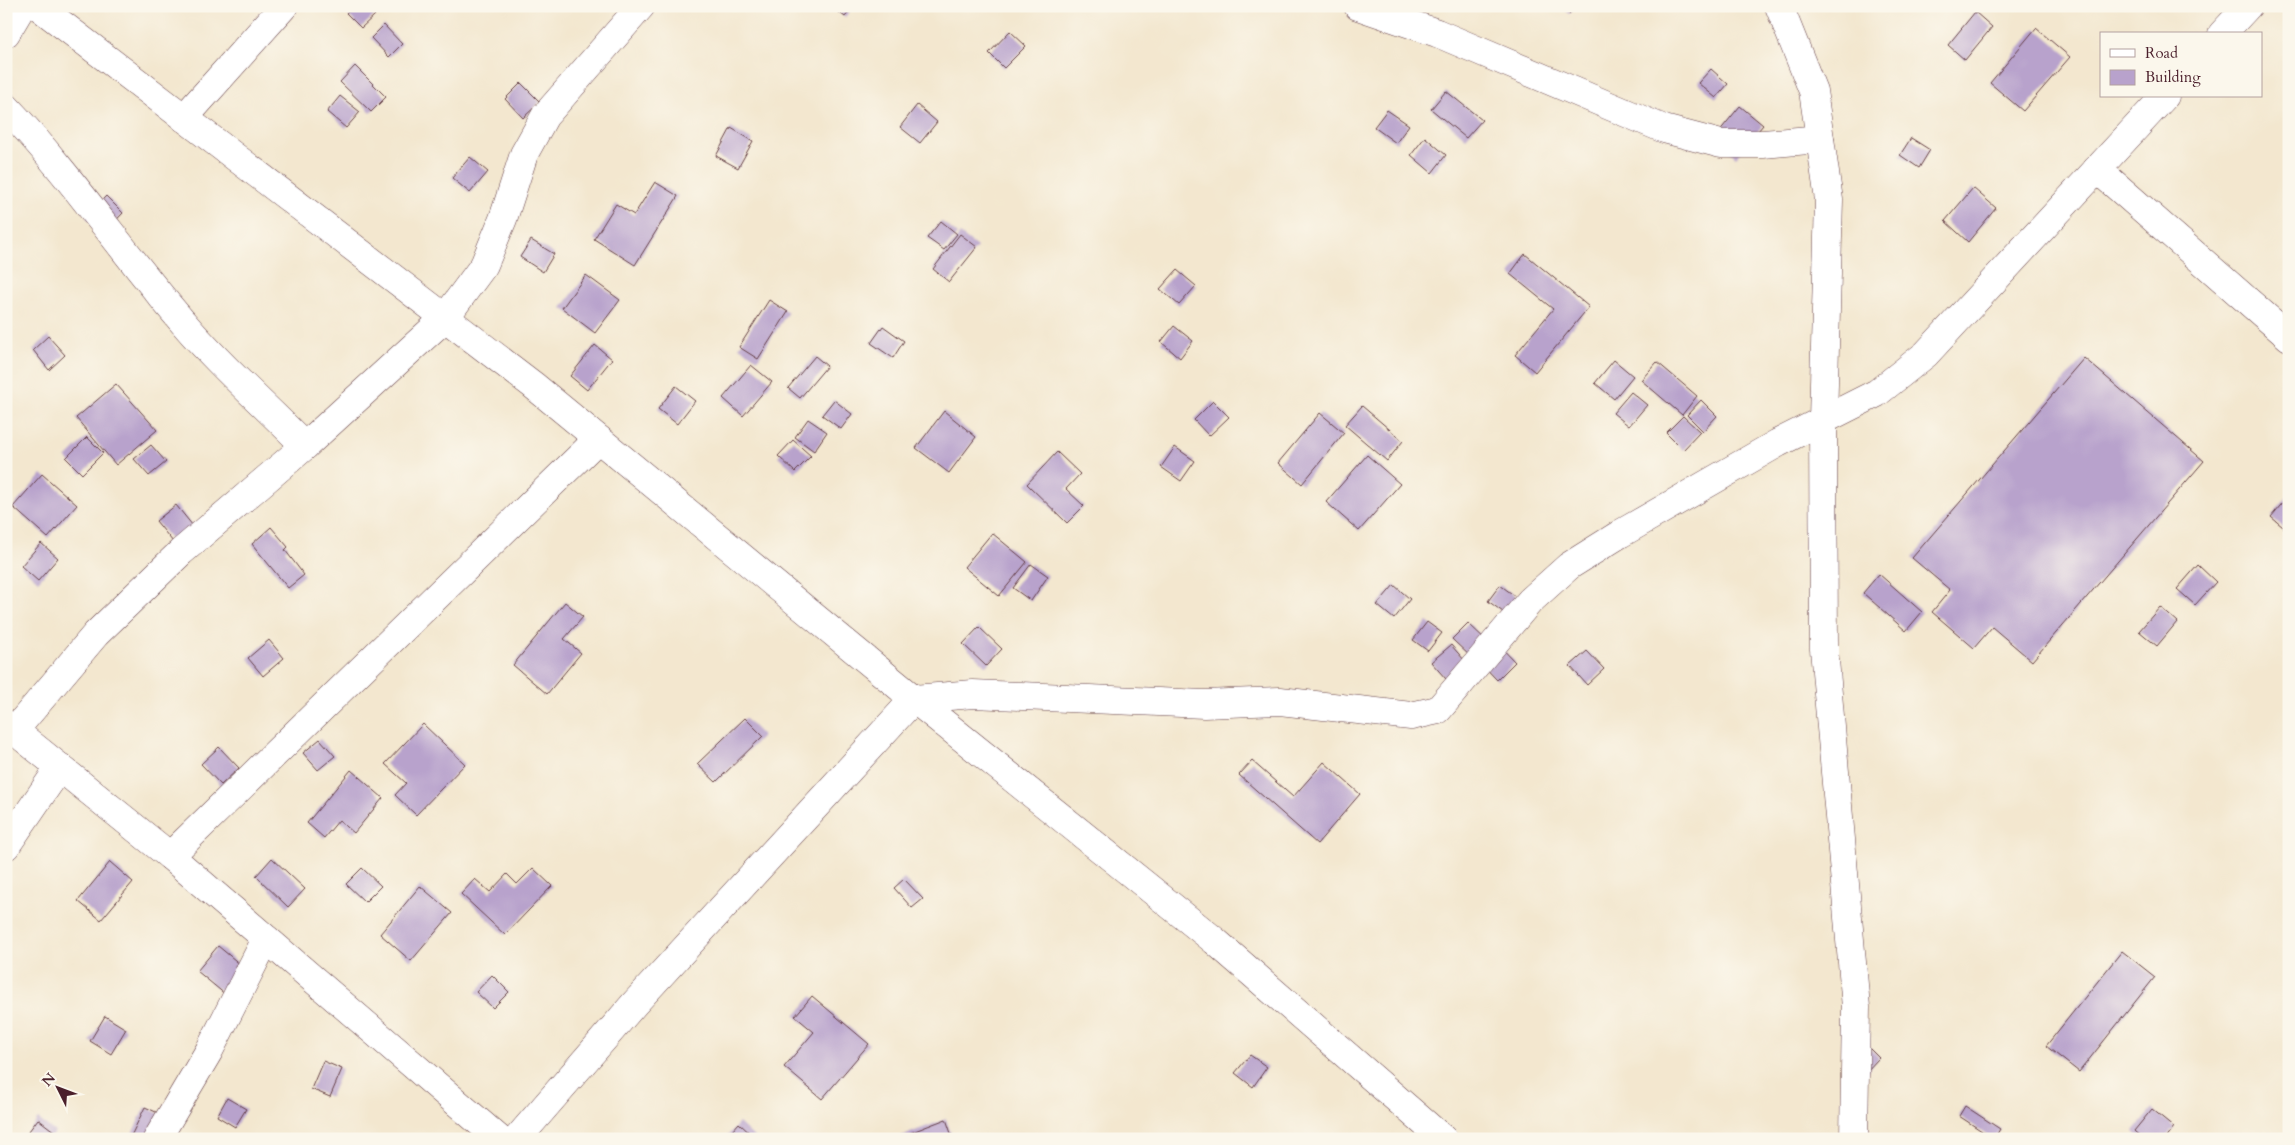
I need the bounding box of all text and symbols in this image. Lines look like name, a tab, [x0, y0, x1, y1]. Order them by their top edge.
legend	[2100, 32, 2262, 98]
text: Road	[2145, 43, 2178, 63]
text: Building	[2145, 67, 2201, 87]
north arrow	[32, 1062, 82, 1112]
text: N	[38, 1069, 60, 1091]

